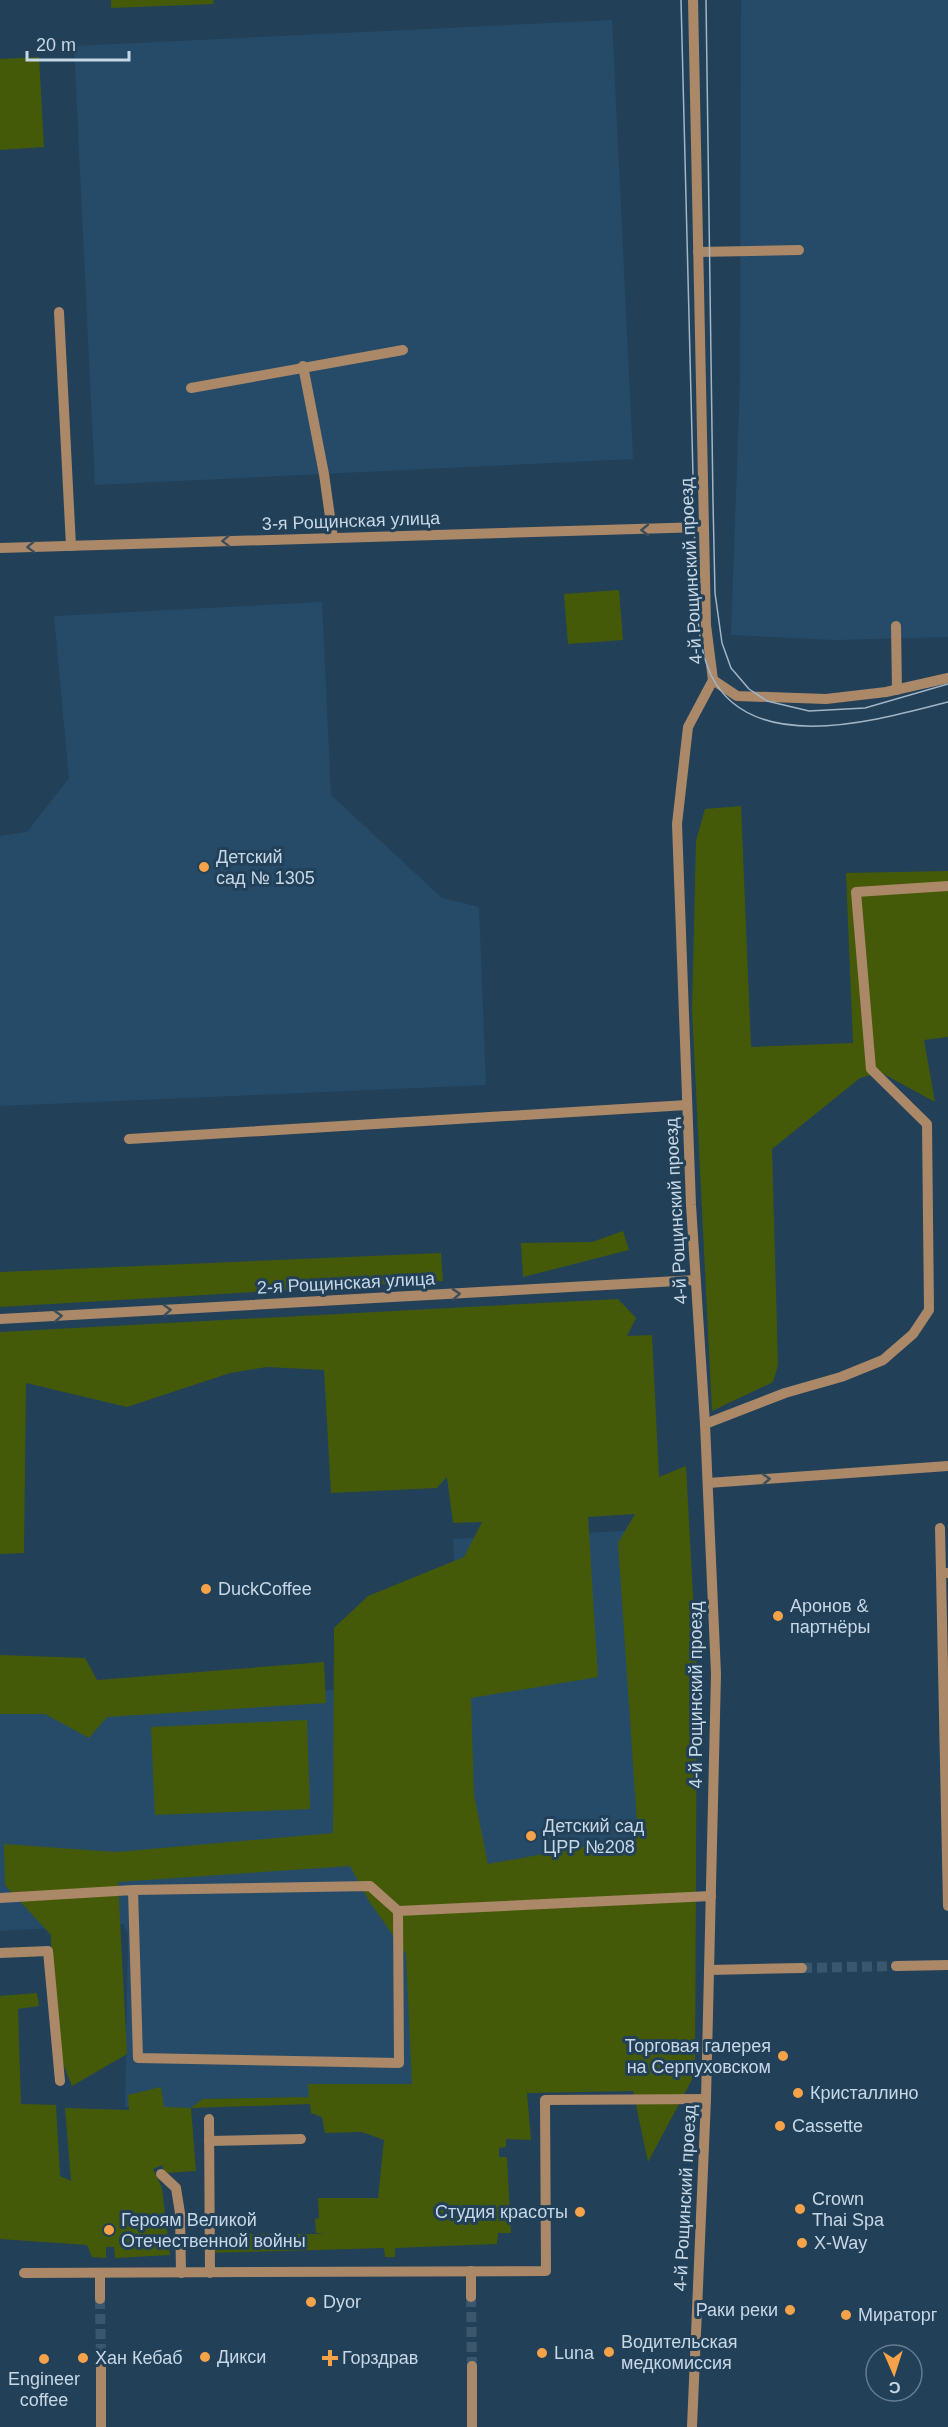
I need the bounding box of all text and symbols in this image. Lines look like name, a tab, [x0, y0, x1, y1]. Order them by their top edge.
scale bar	[27, 24, 129, 62]
text: 20 m	[36, 35, 76, 55]
street label: 4-й Рощинский проезд	[676, 477, 706, 665]
street label: 3-я Рощинская улица	[262, 508, 441, 534]
one-way arrow	[641, 523, 650, 536]
one-way arrow	[221, 535, 230, 548]
one-way arrow	[26, 541, 35, 553]
place label: Детский сад № 1305	[216, 847, 315, 888]
marker: Детский сад № 1305	[197, 860, 211, 874]
street label: 4-й Рощинский проезд	[661, 1117, 691, 1305]
street label: 2-я Рощинская улица	[256, 1268, 437, 1298]
one-way arrow	[451, 1287, 460, 1300]
one-way arrow	[163, 1303, 172, 1316]
one-way arrow	[54, 1309, 63, 1322]
one-way arrow	[761, 1473, 770, 1486]
place label: DuckCoffee	[218, 1579, 312, 1599]
marker: DuckCoffee	[199, 1582, 213, 1596]
place label: Аронов & партнёры	[790, 1596, 871, 1637]
street label: 4-й Рощинский проезд	[686, 1601, 706, 1788]
marker: Аронов & партнёры	[771, 1609, 785, 1623]
place label: Детский сад ЦРР №208	[543, 1816, 645, 1857]
marker: Детский сад ЦРР №208	[524, 1829, 538, 1843]
place label: Торговая галерея на Серпуховском	[625, 2036, 771, 2077]
marker: Торговая галерея на Серпуховском	[776, 2049, 790, 2063]
place label: Кристаллино	[810, 2083, 919, 2103]
marker: Кристаллино	[791, 2086, 805, 2100]
street label: 4-й Рощинский проезд	[670, 2104, 700, 2292]
place label: Cassette	[792, 2116, 863, 2136]
marker: Cassette	[773, 2119, 787, 2133]
place label: Crown Thai Spa	[812, 2189, 885, 2230]
place label: Студия красоты	[435, 2202, 568, 2222]
marker: Crown Thai Spa	[793, 2202, 807, 2216]
marker: Студия красоты	[573, 2205, 587, 2219]
place label: Героям Великой Отечественной войны	[121, 2210, 306, 2251]
marker: Героям Великой Отечественной войны	[102, 2223, 116, 2237]
place label: X-Way	[814, 2233, 867, 2253]
marker: X-Way	[795, 2236, 809, 2250]
place label: Dyor	[323, 2292, 361, 2312]
marker: Dyor	[304, 2295, 318, 2309]
place label: Раки реки	[696, 2300, 778, 2320]
marker: Раки реки	[783, 2303, 797, 2317]
place label: Мираторг	[858, 2305, 938, 2325]
marker: Мираторг	[839, 2308, 853, 2322]
place label: Водительская медкомиссия	[621, 2332, 738, 2373]
place label: Luna	[554, 2343, 595, 2363]
north arrow	[864, 2343, 924, 2403]
marker: Водительская медкомиссия	[602, 2345, 616, 2359]
marker: Luna	[535, 2346, 549, 2360]
place label: Дикси	[217, 2347, 266, 2367]
place label: Хан Кебаб	[95, 2348, 182, 2368]
place label: Горздрав	[342, 2348, 418, 2368]
marker: Дикси	[198, 2350, 212, 2364]
marker: Хан Кебаб	[76, 2351, 90, 2365]
marker: Горздрав	[323, 2351, 337, 2365]
marker: Engineer coffee	[37, 2352, 51, 2366]
place label: Engineer coffee	[8, 2369, 80, 2410]
text: С	[888, 2379, 901, 2396]

